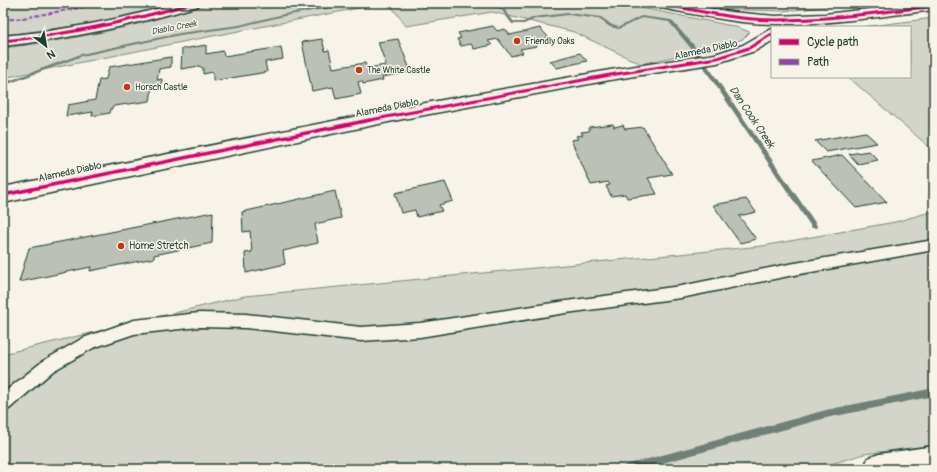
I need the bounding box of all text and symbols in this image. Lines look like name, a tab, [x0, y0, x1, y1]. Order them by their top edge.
water label: Diablo Creek	[150, 18, 199, 38]
north arrow	[26, 26, 66, 66]
legend	[771, 26, 911, 78]
text: Cycle path	[807, 35, 859, 50]
marker: Friendly Oaks	[512, 36, 522, 46]
place label: Friendly Oaks	[525, 36, 575, 47]
street label: Alameda Diablo	[673, 37, 739, 63]
text: N	[44, 47, 57, 62]
text: Path	[807, 55, 829, 70]
marker: The White Castle	[354, 65, 364, 75]
place label: The White Castle	[367, 65, 431, 76]
marker: Horsch Castle	[122, 82, 132, 92]
place label: Horsch Castle	[135, 82, 188, 93]
water label: Dan Cook Creek	[727, 84, 778, 152]
street label: Alameda Diablo	[354, 96, 420, 120]
street label: Alameda Diablo	[37, 159, 103, 185]
place label: Home Stretch	[129, 240, 189, 252]
marker: Home Stretch	[116, 241, 126, 251]

